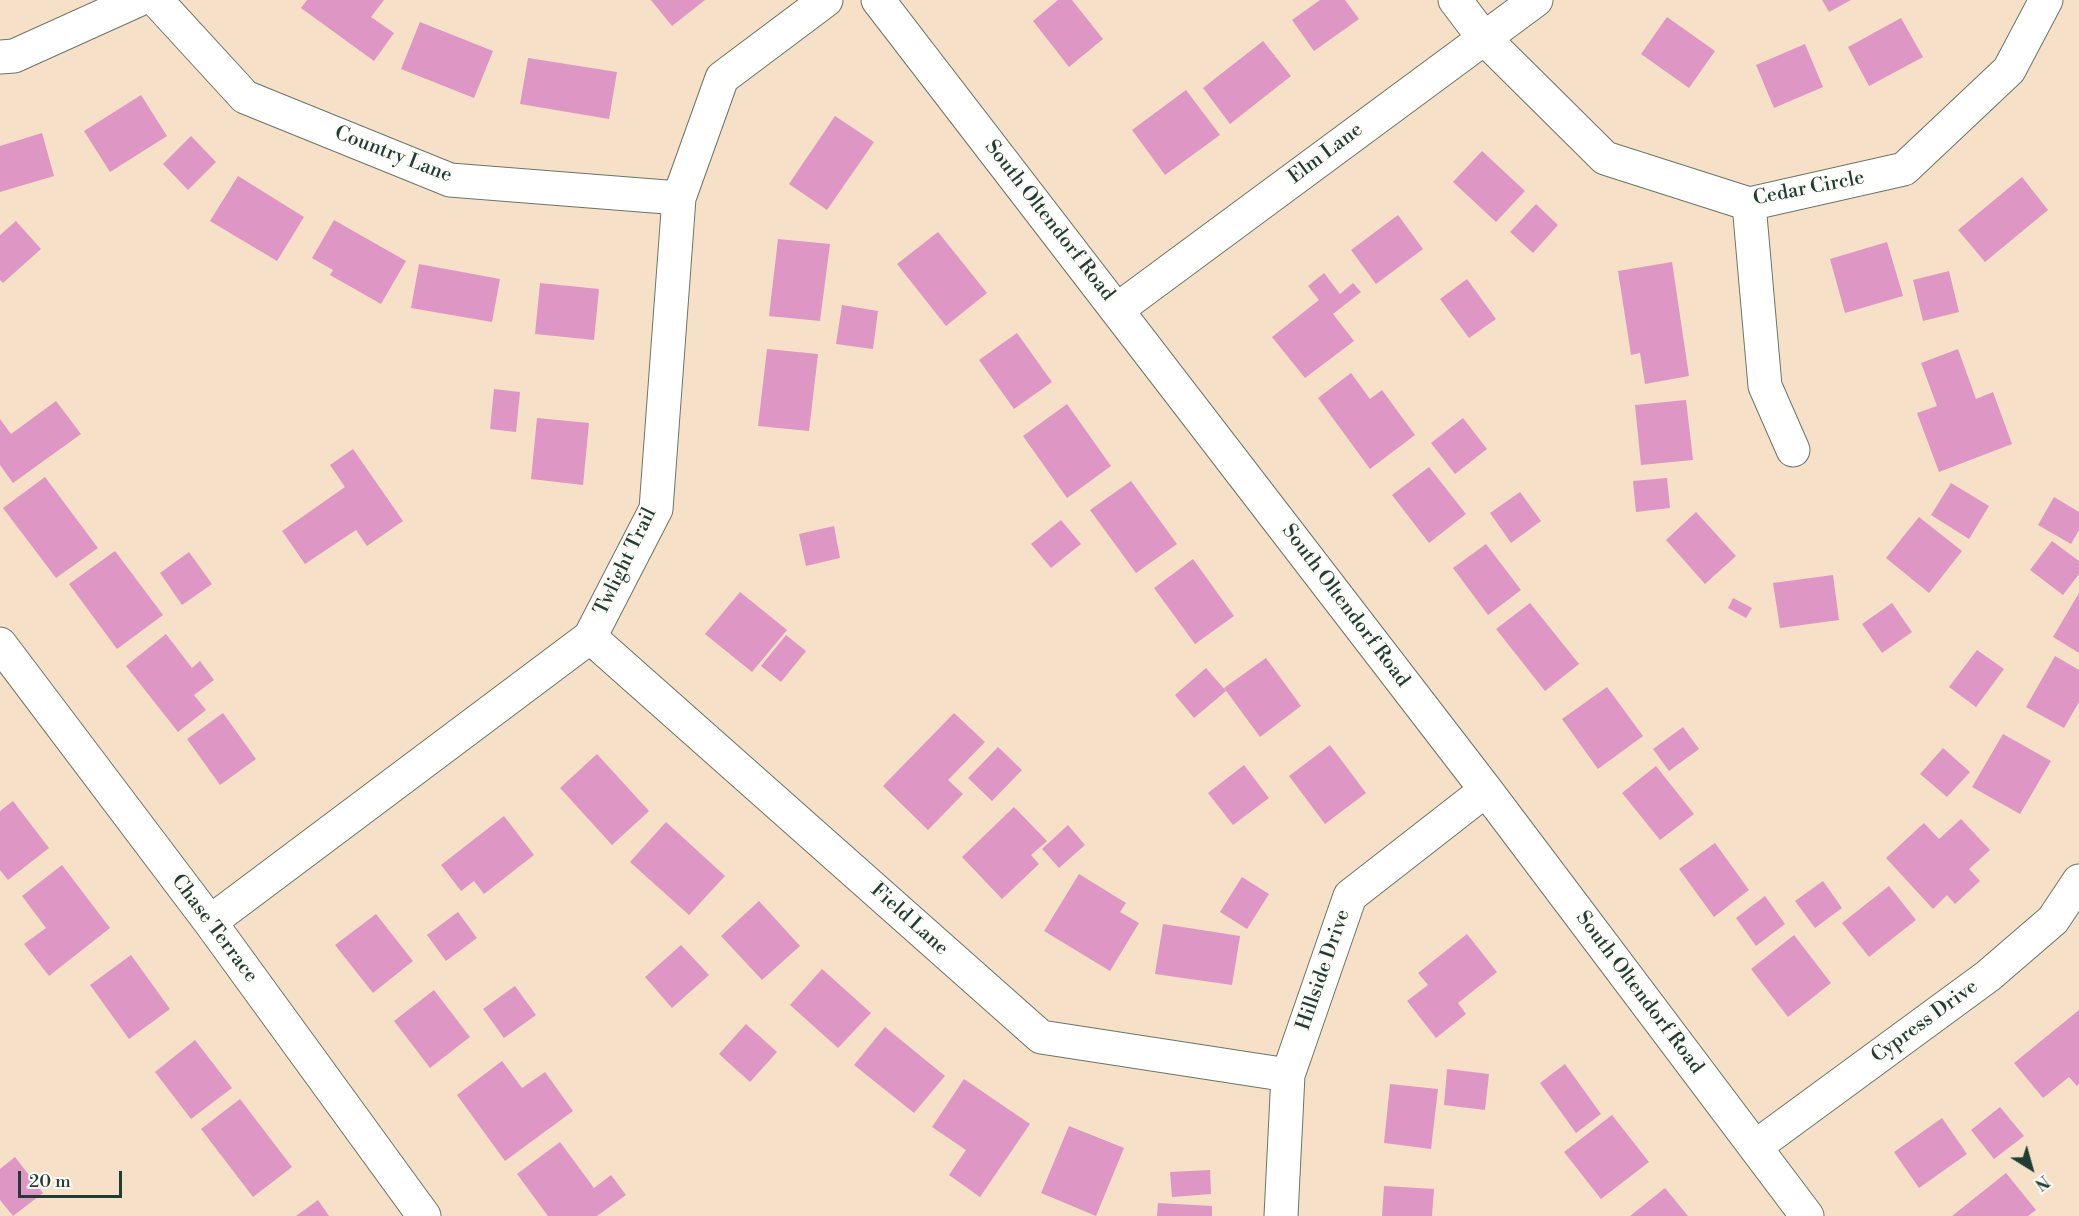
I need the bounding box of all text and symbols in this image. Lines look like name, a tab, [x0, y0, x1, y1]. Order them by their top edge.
street label: Elm Lane	[1284, 118, 1368, 190]
street label: Country Lane	[331, 122, 455, 188]
street label: South Oltendorf Road	[979, 136, 1119, 306]
street label: Cedar Circle	[1751, 166, 1867, 212]
street label: Twlight Trail	[590, 504, 662, 620]
street label: South Oltendorf Road	[1276, 520, 1414, 692]
street label: Chase Terrace	[166, 870, 262, 988]
street label: Field Lane	[865, 879, 953, 961]
street label: Hillside Drive	[1292, 906, 1356, 1034]
street label: South Oltendorf Road	[1570, 907, 1708, 1079]
street label: Cypress Drive	[1867, 975, 1983, 1069]
north arrow	[2001, 1138, 2061, 1198]
scale bar	[21, 1159, 124, 1197]
text: 20 m	[29, 1170, 71, 1193]
text: N	[2031, 1171, 2053, 1194]

